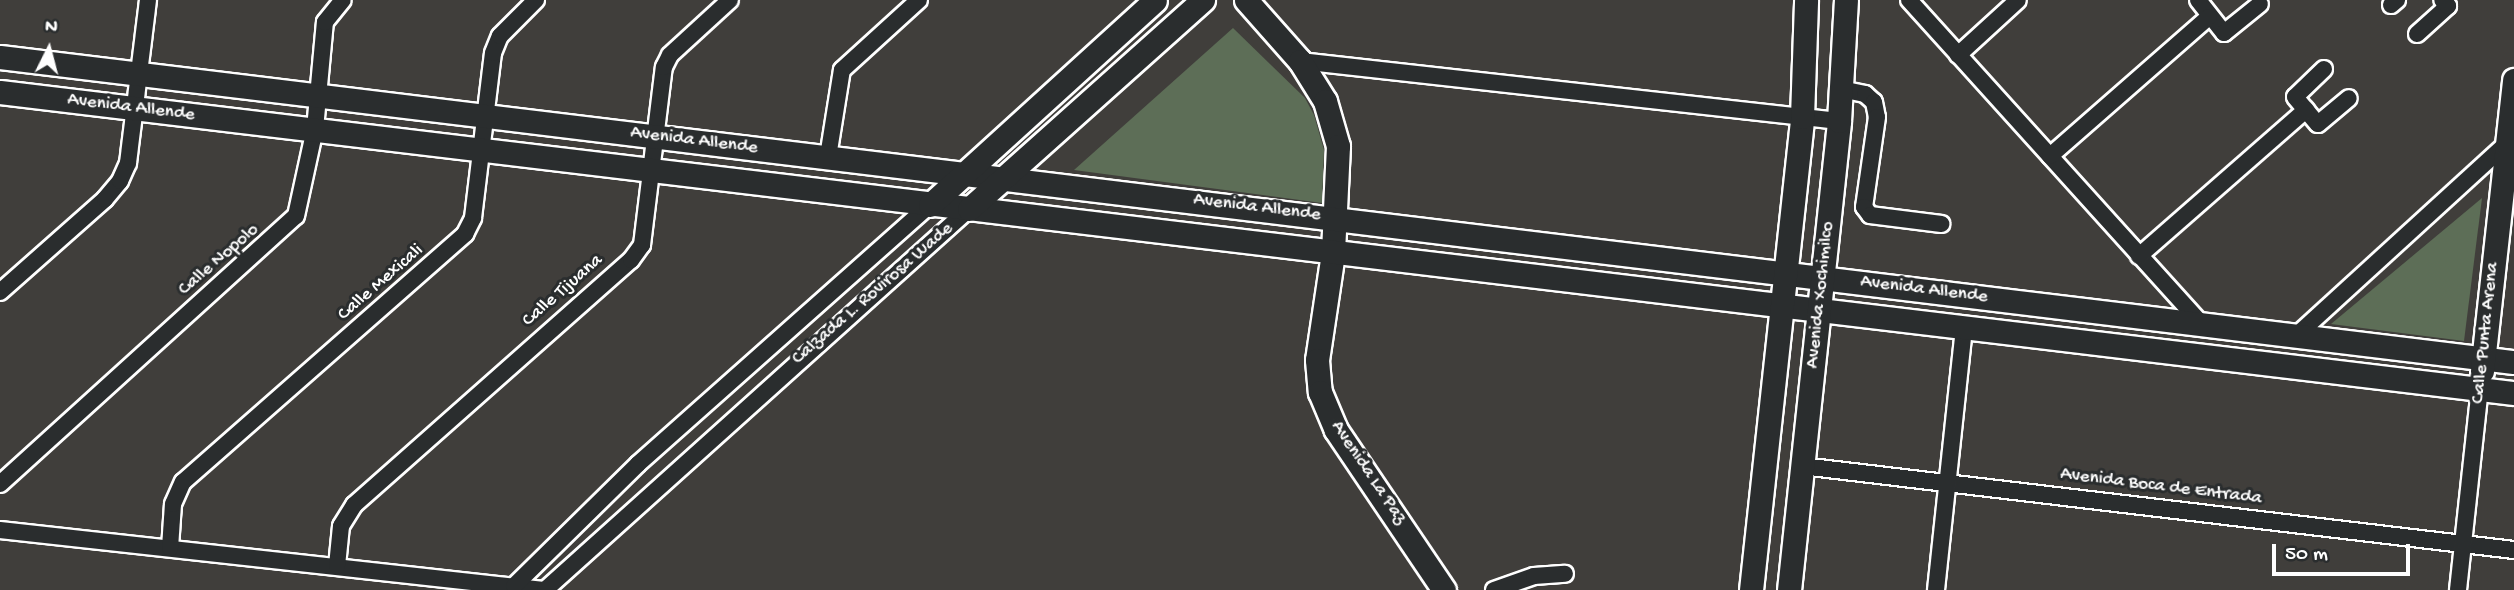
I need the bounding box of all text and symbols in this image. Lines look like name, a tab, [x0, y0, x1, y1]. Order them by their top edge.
north arrow	[14, 14, 84, 84]
text: N	[44, 16, 59, 40]
street label: Avenida Allende	[66, 89, 196, 127]
street label: Avenida Allende	[629, 122, 759, 160]
street label: Avenida Allende	[1192, 189, 1322, 227]
street label: Calzada L. Rovirosa Wade	[788, 218, 958, 370]
street label: Calle Nopolo	[174, 219, 264, 301]
street label: Avenida Xochimilco	[1802, 220, 1840, 370]
street label: Calle Mexicali	[334, 240, 428, 326]
street label: Calle Tijuana	[518, 250, 608, 332]
street label: Calle Punta Arena	[2467, 261, 2505, 405]
street label: Avenida Allende	[1859, 271, 1989, 309]
street label: Avenida La Paz	[1325, 417, 1411, 529]
street label: Avenida Boca de Entrada	[2059, 463, 2263, 511]
scale bar	[2276, 530, 2414, 574]
text: 50 m	[2285, 543, 2328, 568]

